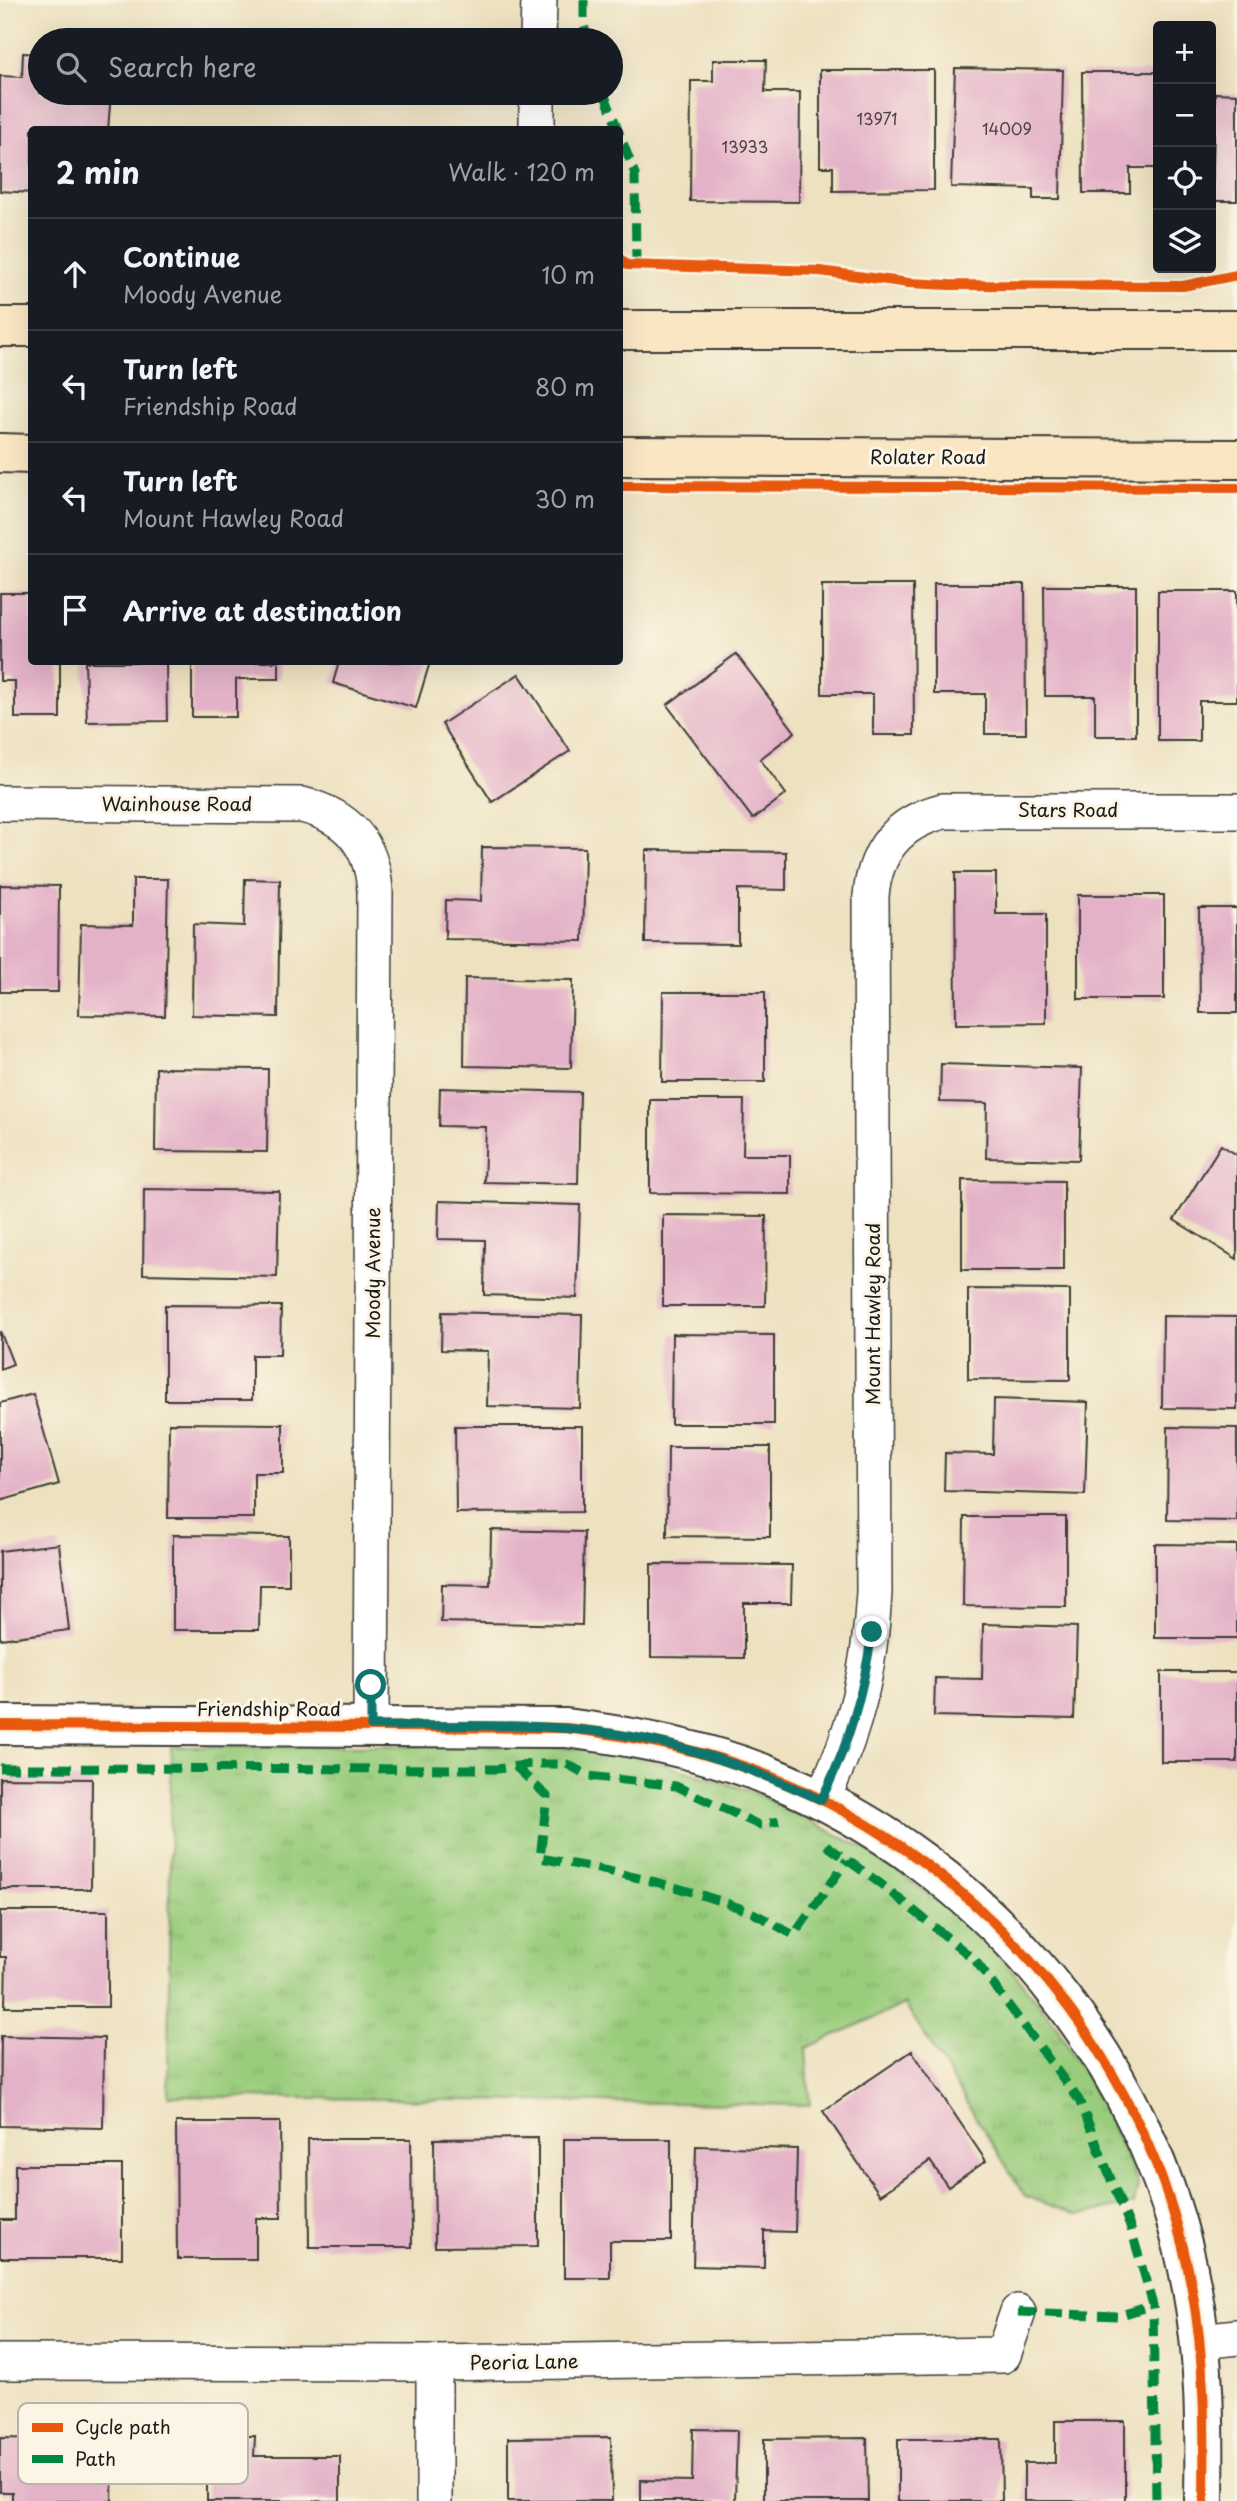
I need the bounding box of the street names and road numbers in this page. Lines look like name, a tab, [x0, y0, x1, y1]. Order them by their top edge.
street label: Rolater Road	[870, 442, 986, 470]
street label: Wainhouse Road	[102, 789, 252, 817]
street label: Stars Road	[1018, 795, 1118, 823]
street label: Moody Avenue	[358, 1207, 386, 1339]
street label: Mount Hawley Road	[858, 1223, 886, 1405]
street label: Friendship Road	[197, 1694, 341, 1722]
street label: Peoria Lane	[469, 2346, 579, 2376]

